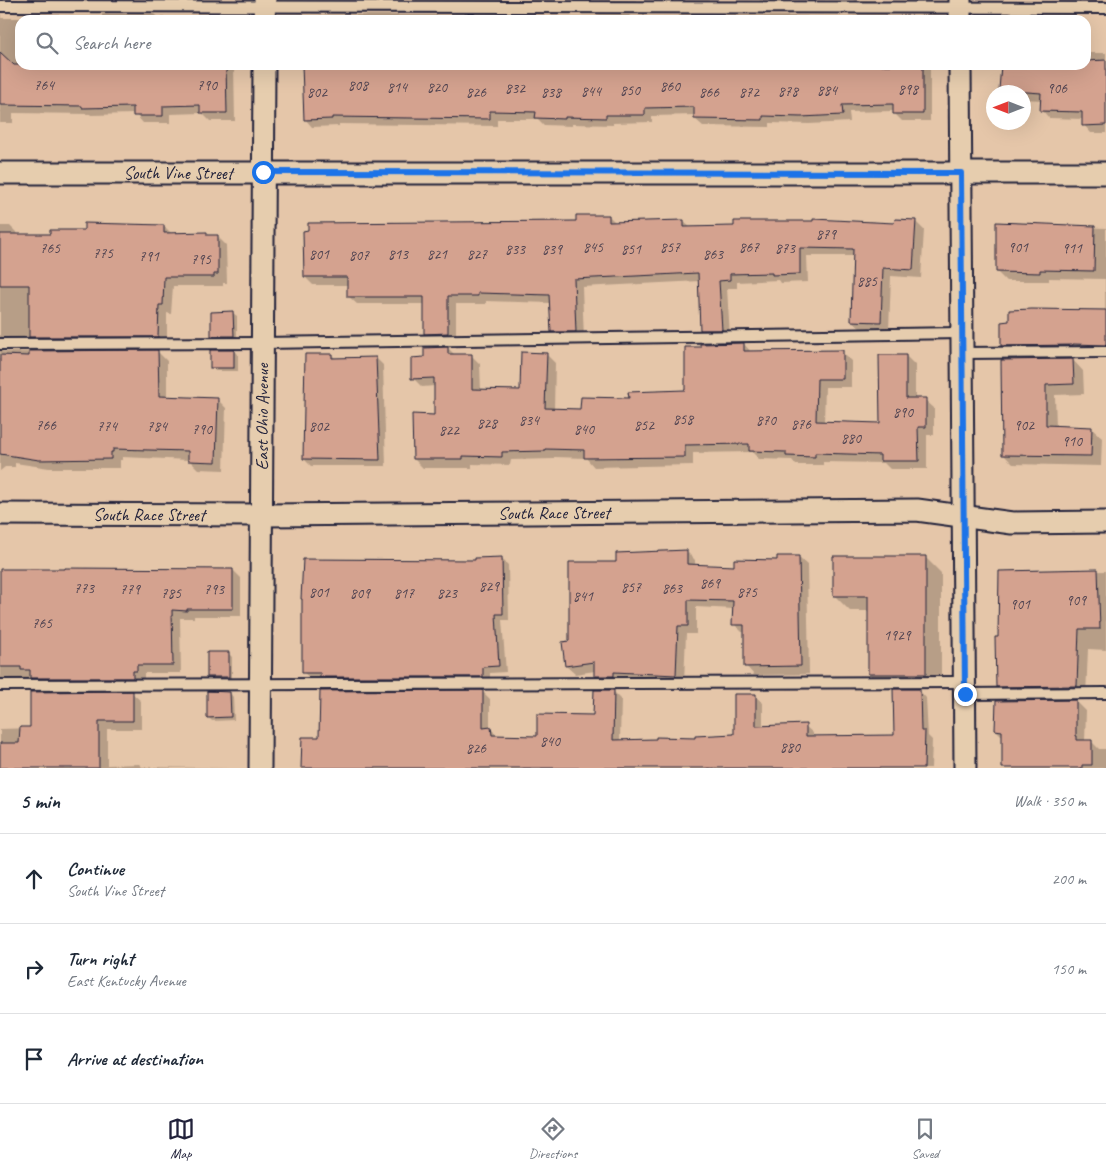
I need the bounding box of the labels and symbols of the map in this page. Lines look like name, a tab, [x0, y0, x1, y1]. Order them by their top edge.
house number: 764	[34, 76, 55, 95]
house number: 790	[197, 76, 218, 95]
house number: 808	[348, 76, 369, 95]
house number: 860	[660, 77, 681, 96]
house number: 814	[387, 78, 408, 97]
house number: 820	[427, 78, 448, 97]
house number: 832	[505, 79, 526, 98]
house number: 906	[1047, 79, 1068, 98]
house number: 898	[898, 80, 919, 99]
house number: 850	[620, 81, 641, 100]
house number: 884	[817, 81, 838, 100]
house number: 844	[581, 82, 602, 101]
house number: 878	[778, 82, 799, 101]
house number: 802	[307, 83, 328, 102]
house number: 826	[466, 83, 487, 102]
house number: 838	[541, 83, 562, 102]
house number: 866	[699, 83, 720, 102]
house number: 872	[739, 83, 760, 102]
north arrow	[986, 85, 1031, 130]
route start	[252, 161, 275, 184]
street label: South Vine Street	[123, 162, 236, 184]
house number: 879	[816, 225, 837, 244]
house number: 845	[583, 238, 604, 257]
house number: 857	[660, 238, 681, 257]
house number: 867	[739, 238, 760, 257]
house number: 901	[1008, 238, 1029, 257]
house number: 765	[40, 239, 61, 258]
house number: 873	[775, 239, 796, 258]
house number: 911	[1062, 239, 1083, 258]
house number: 833	[505, 240, 526, 259]
house number: 839	[542, 240, 563, 259]
house number: 851	[621, 240, 642, 259]
house number: 775	[93, 244, 114, 263]
house number: 801	[309, 245, 330, 264]
house number: 813	[388, 245, 409, 264]
house number: 821	[427, 245, 448, 264]
house number: 827	[467, 245, 488, 264]
house number: 863	[703, 245, 724, 264]
house number: 807	[349, 246, 370, 265]
house number: 791	[139, 247, 160, 266]
house number: 795	[191, 250, 212, 269]
house number: 885	[857, 272, 878, 291]
street label: East Ohio Avenue	[251, 362, 273, 470]
house number: 890	[893, 403, 914, 422]
house number: 858	[673, 410, 694, 429]
house number: 834	[519, 411, 540, 430]
house number: 870	[756, 411, 777, 430]
house number: 828	[477, 414, 498, 433]
house number: 876	[791, 415, 812, 434]
house number: 766	[36, 416, 57, 435]
house number: 852	[634, 416, 655, 435]
house number: 902	[1014, 416, 1035, 435]
house number: 774	[97, 417, 118, 436]
house number: 784	[147, 417, 168, 436]
house number: 802	[309, 417, 330, 436]
house number: 790	[192, 420, 213, 439]
house number: 840	[574, 420, 595, 439]
house number: 822	[439, 421, 460, 440]
house number: 880	[841, 429, 862, 448]
house number: 910	[1062, 432, 1083, 451]
street label: South Race Street	[498, 501, 613, 524]
street label: South Race Street	[93, 503, 208, 526]
house number: 869	[700, 574, 721, 593]
house number: 829	[479, 577, 500, 596]
house number: 857	[621, 578, 642, 597]
house number: 773	[74, 579, 95, 598]
house number: 863	[662, 579, 683, 598]
house number: 779	[120, 580, 141, 599]
house number: 793	[204, 580, 225, 599]
house number: 801	[309, 583, 330, 602]
house number: 875	[737, 583, 758, 602]
house number: 785	[161, 584, 182, 603]
house number: 809	[350, 584, 371, 603]
house number: 817	[394, 584, 415, 603]
house number: 823	[437, 584, 458, 603]
house number: 841	[573, 587, 594, 606]
house number: 909	[1066, 591, 1087, 610]
house number: 901	[1010, 595, 1031, 614]
house number: 765	[32, 614, 53, 633]
house number: 1929	[883, 626, 912, 645]
route end	[954, 683, 977, 706]
house number: 840	[540, 732, 561, 751]
house number: 880	[780, 738, 801, 757]
house number: 826	[466, 739, 487, 758]

